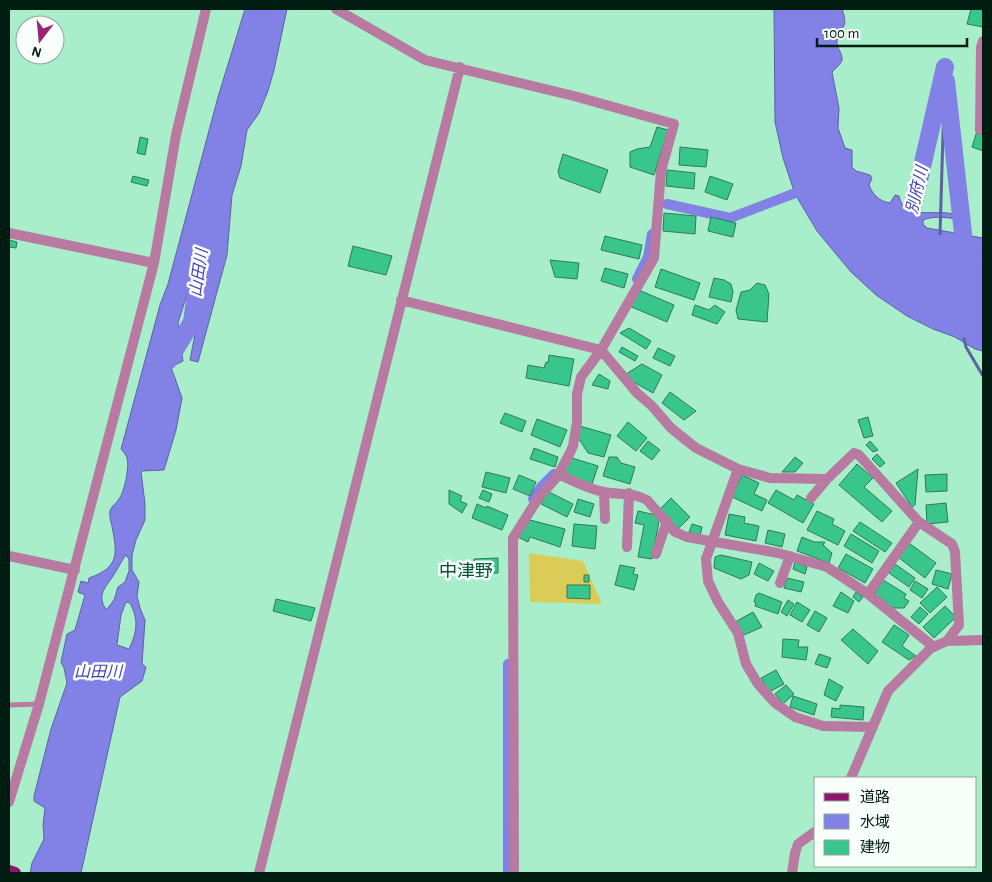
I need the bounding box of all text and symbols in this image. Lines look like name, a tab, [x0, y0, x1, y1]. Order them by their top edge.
north arrow	[15, 15, 65, 65]
scale bar	[817, 15, 967, 47]
text: 100 m	[824, 26, 859, 41]
text: N	[30, 43, 43, 60]
water label: 別府川	[903, 163, 931, 215]
water label: 山田川	[187, 246, 211, 298]
district label: 中津野	[439, 562, 493, 581]
water label: 山田川	[74, 663, 124, 680]
legend	[814, 777, 977, 867]
text: 道路	[860, 789, 890, 805]
text: 水域	[860, 814, 890, 830]
text: 建物	[860, 839, 890, 855]

